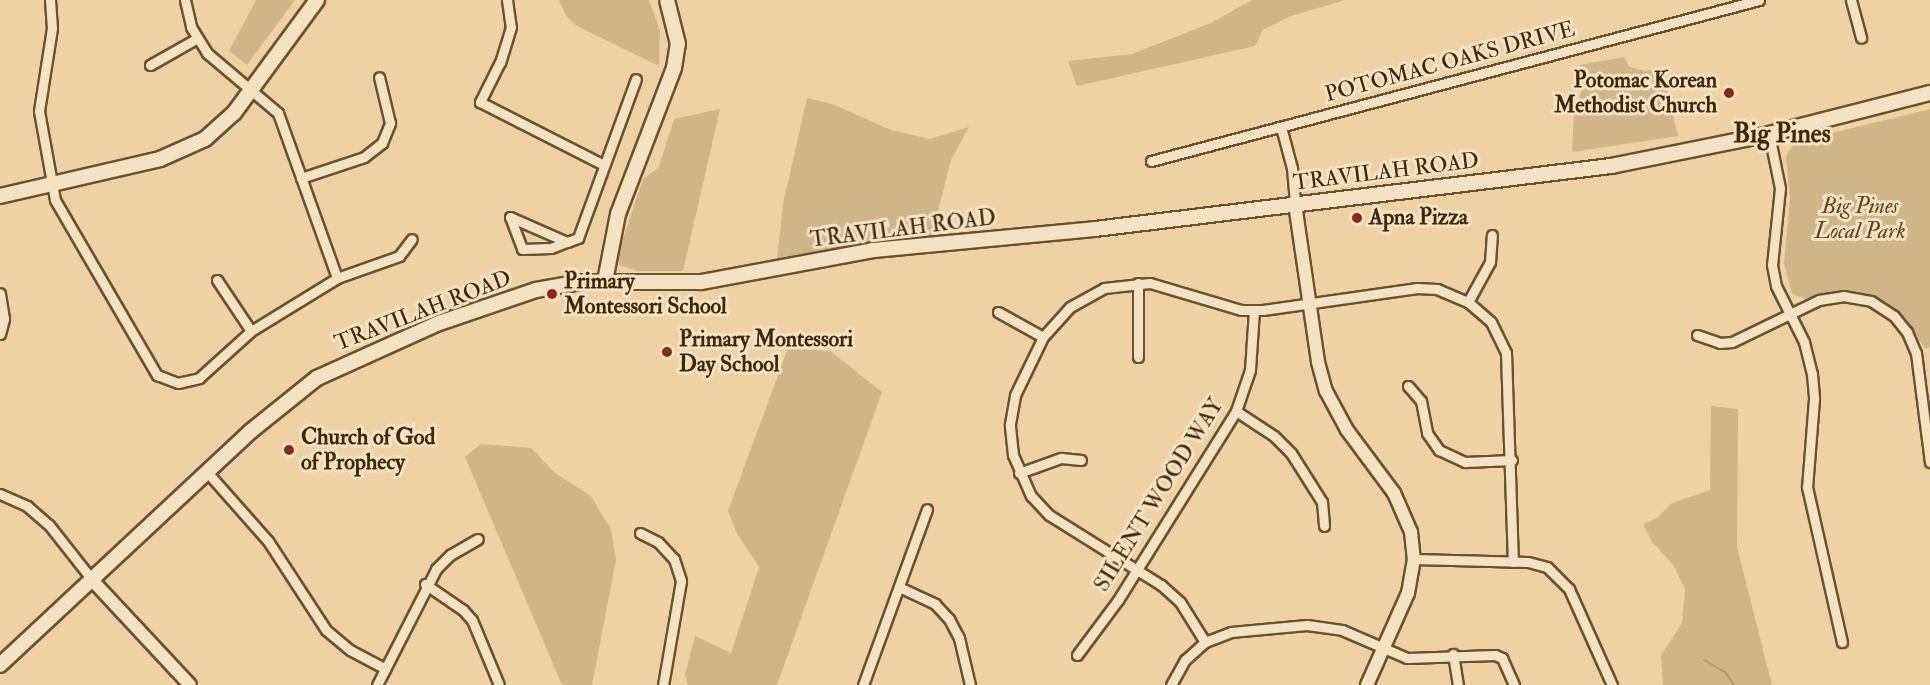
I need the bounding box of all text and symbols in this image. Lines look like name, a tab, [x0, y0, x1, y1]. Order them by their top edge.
street label: POTOMAC OAKS DRIVE	[1322, 16, 1578, 108]
place label: Potomac Korean Methodist Church	[1554, 67, 1717, 118]
marker: Potomac Korean Methodist Church	[1722, 86, 1736, 100]
district label: Big Pines	[1733, 119, 1831, 151]
street label: TRAVILAH ROAD	[1292, 148, 1480, 196]
park label: Big Pines Local Park	[1814, 193, 1906, 244]
street label: TRAVILAH ROAD	[809, 205, 997, 253]
place label: Apna Pizza	[1369, 205, 1468, 231]
marker: Apna Pizza	[1350, 211, 1364, 225]
street label: TRAVILAH ROAD	[331, 265, 515, 357]
place label: Primary Montessori School	[564, 268, 727, 320]
marker: Primary Montessori School	[545, 287, 559, 301]
place label: Primary Montessori Day School	[679, 326, 853, 378]
marker: Primary Montessori Day School	[660, 345, 674, 359]
street label: SILENT WOOD WAY	[1089, 393, 1229, 597]
place label: Church of God of Prophecy	[301, 424, 435, 476]
marker: Church of God of Prophecy	[282, 443, 296, 457]

